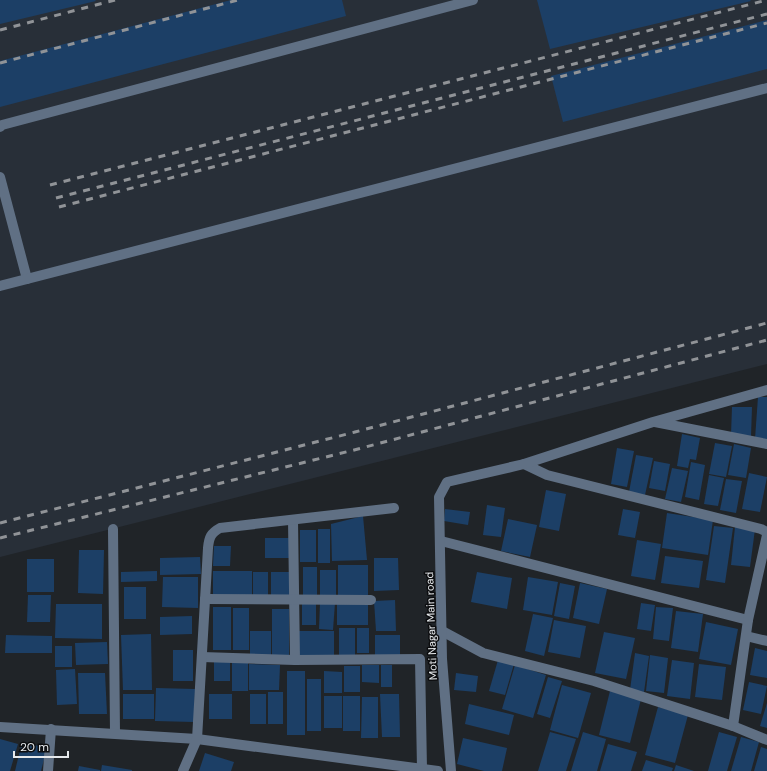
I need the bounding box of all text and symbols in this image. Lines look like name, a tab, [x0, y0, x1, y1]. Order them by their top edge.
street label: Moti Nagar Main road	[422, 571, 440, 680]
scale bar	[14, 733, 68, 759]
text: 20 m	[20, 739, 49, 755]

